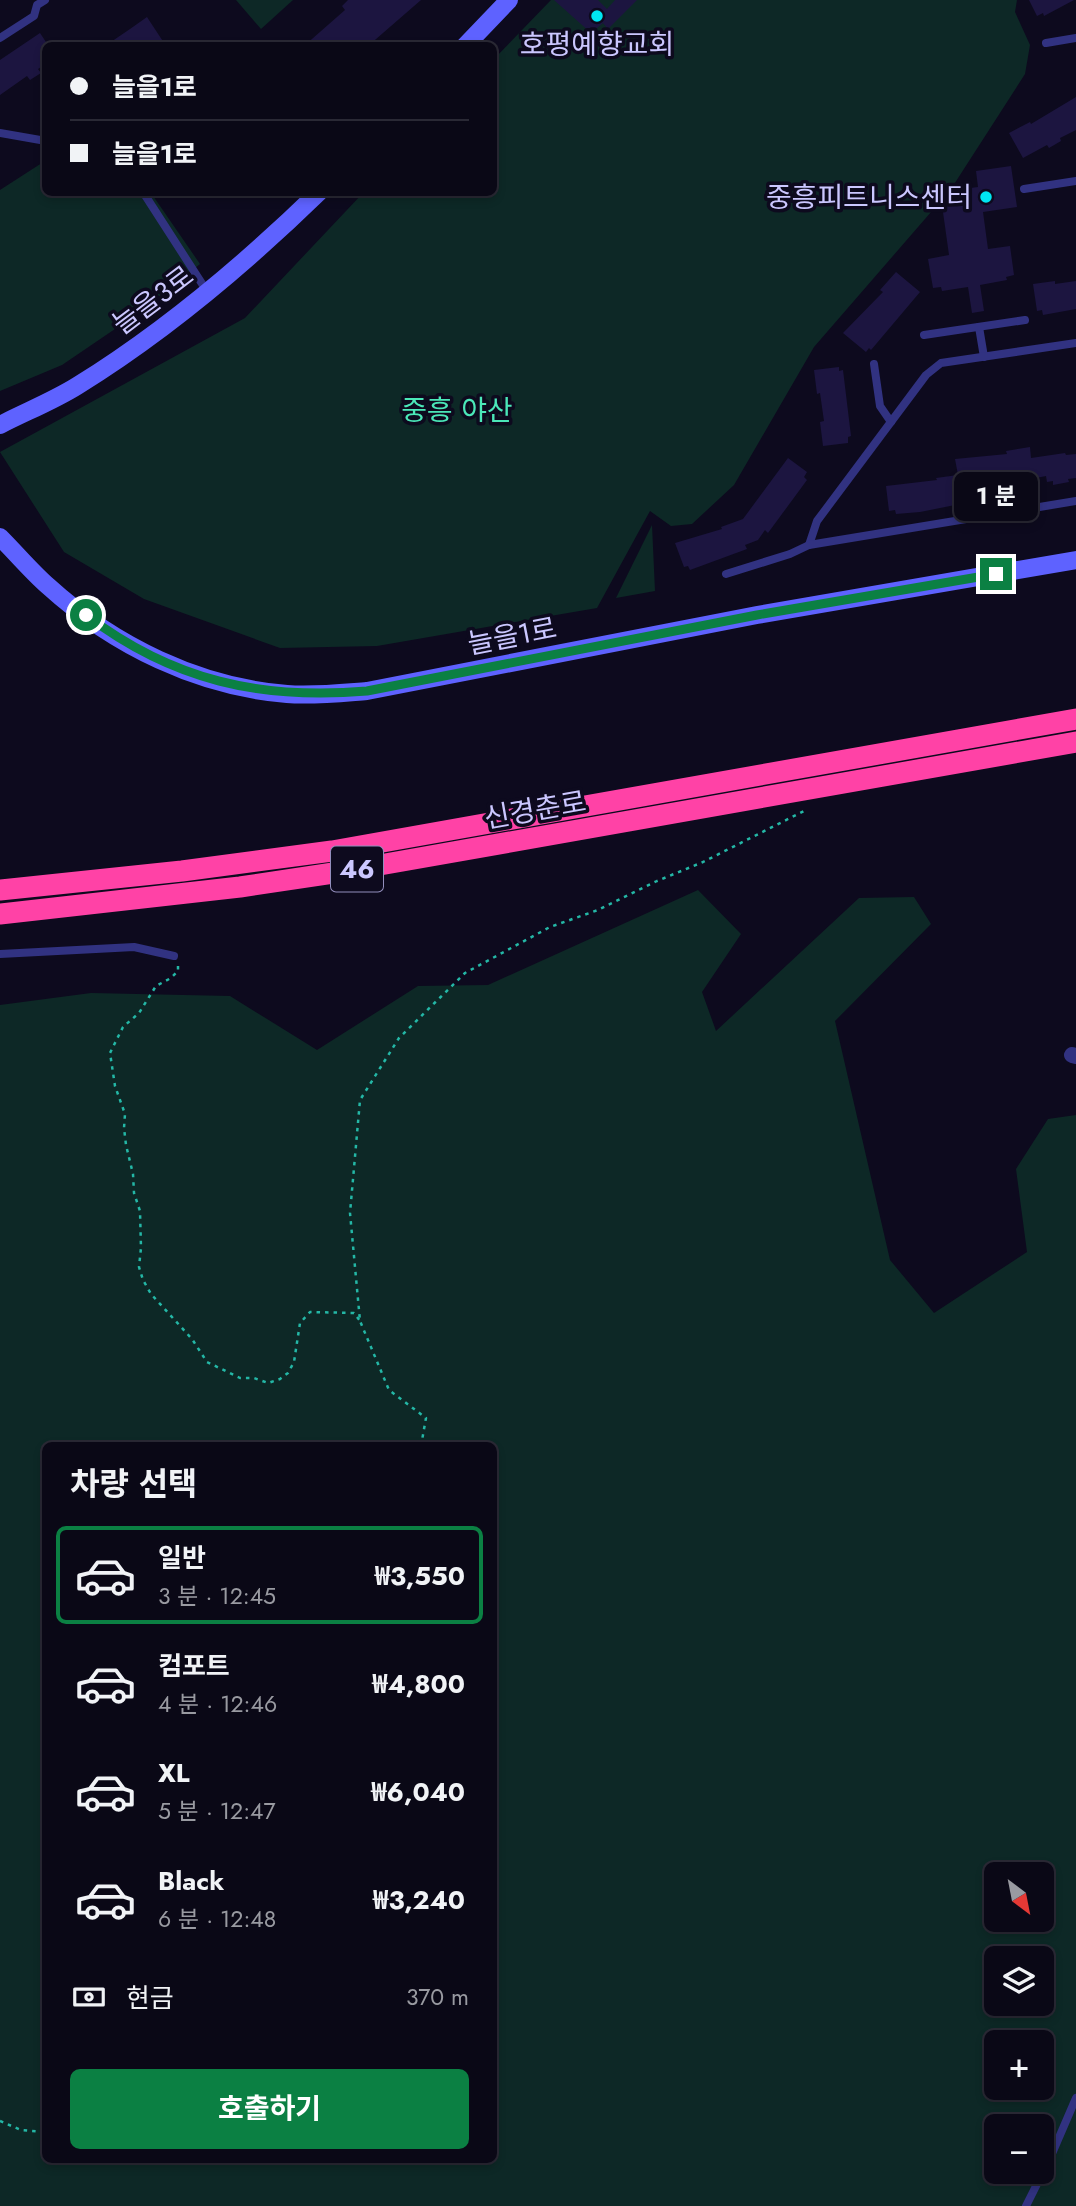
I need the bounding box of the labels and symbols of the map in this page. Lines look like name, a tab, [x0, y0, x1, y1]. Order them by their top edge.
marker: 호평예향교회	[589, 8, 605, 24]
place label: 호평예향교회	[520, 24, 674, 65]
place label: 중흥피트니스센터	[766, 177, 972, 218]
marker: 중흥피트니스센터	[978, 189, 994, 205]
street label: 늘을3로	[104, 256, 202, 344]
park label: 중흥 야산	[401, 390, 513, 431]
callout: 1 분	[954, 472, 1038, 522]
route end	[980, 558, 1012, 590]
route start	[70, 599, 102, 631]
street label: 늘을1로	[464, 607, 560, 665]
street label: 신경춘로	[481, 781, 589, 839]
road number: 46	[331, 846, 383, 891]
north arrow	[984, 1862, 1054, 1932]

